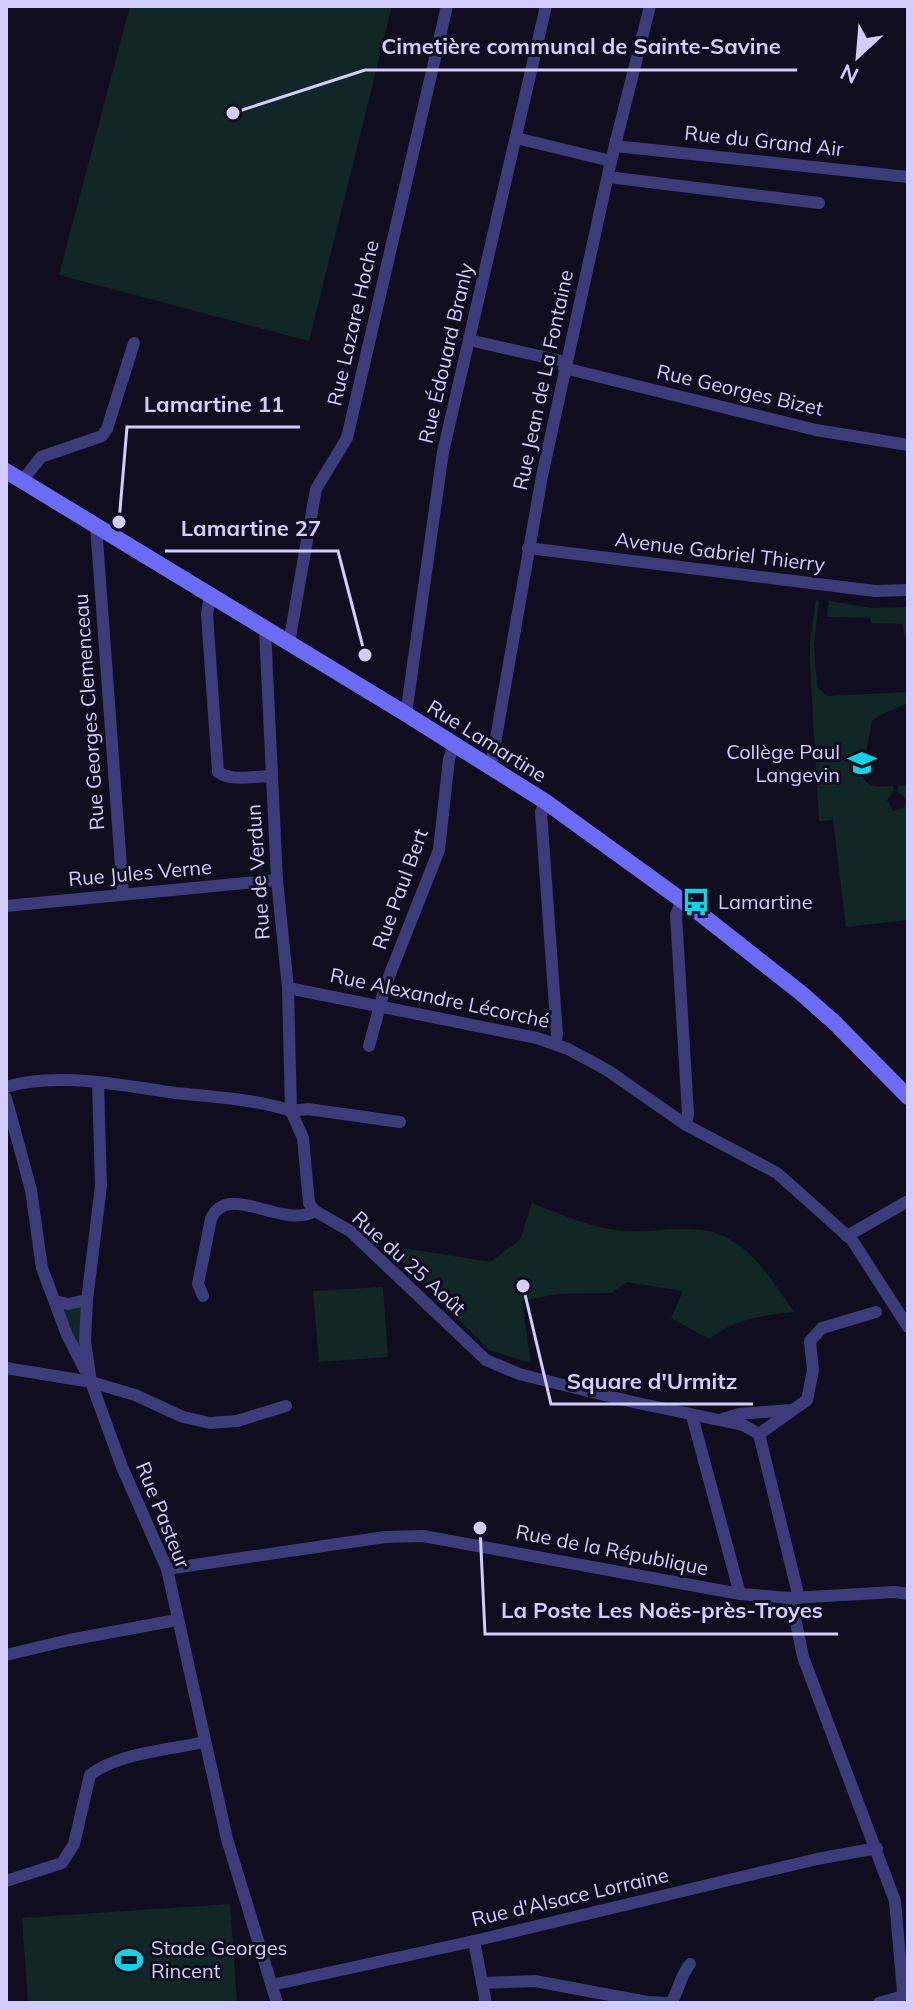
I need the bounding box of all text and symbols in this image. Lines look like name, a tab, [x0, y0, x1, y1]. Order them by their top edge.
north arrow	[818, 16, 898, 96]
callout: Cimetière communal de Sainte-Savine	[365, 24, 797, 70]
text: Cimetière communal de Sainte-Savine	[381, 32, 781, 60]
text: N	[836, 58, 863, 90]
street label: Rue du Grand Air	[683, 120, 845, 161]
street label: Rue Lazare Hoche	[321, 238, 384, 408]
street label: Rue Édouard Branly	[413, 260, 479, 446]
street label: Rue Jean de La Fontaine	[507, 268, 578, 492]
street label: Rue Georges Bizet	[654, 358, 826, 421]
callout: Lamartine 11	[127, 381, 300, 427]
text: Lamartine 11	[144, 390, 284, 418]
callout: Lamartine 27	[165, 505, 338, 551]
text: Lamartine 27	[181, 514, 321, 542]
street label: Avenue Gabriel Thierry	[614, 526, 827, 577]
street label: Rue Georges Clemenceau	[68, 593, 109, 831]
street label: Rue Lamartine	[423, 694, 552, 787]
place label: Collège Paul Langevin	[726, 739, 840, 787]
school or university icon: Collège Paul Langevin	[847, 748, 877, 778]
street label: Rue de Verdun	[240, 804, 275, 941]
street label: Rue Paul Bert	[366, 825, 433, 953]
street label: Rue Jules Verne	[67, 854, 213, 891]
bus stop icon: Lamartine	[681, 887, 711, 917]
place label: Lamartine	[718, 889, 813, 914]
street label: Rue Alexandre Lécorché	[328, 962, 552, 1033]
street label: Rue du 25 Août	[347, 1205, 471, 1320]
callout: Square d'Urmitz	[551, 1358, 753, 1404]
text: Square d'Urmitz	[567, 1367, 737, 1395]
street label: Rue Pasteur	[131, 1458, 196, 1572]
street label: Rue de la République	[514, 1519, 710, 1580]
callout: La Poste Les Noës-près-Troyes	[485, 1588, 838, 1634]
text: La Poste Les Noës-près-Troyes	[501, 1596, 823, 1624]
street label: Rue d'Alsace Lorraine	[469, 1862, 671, 1931]
place label: Stade Georges Rincent	[151, 1935, 287, 1983]
sports icon: Stade Georges Rincent	[114, 1945, 144, 1975]

